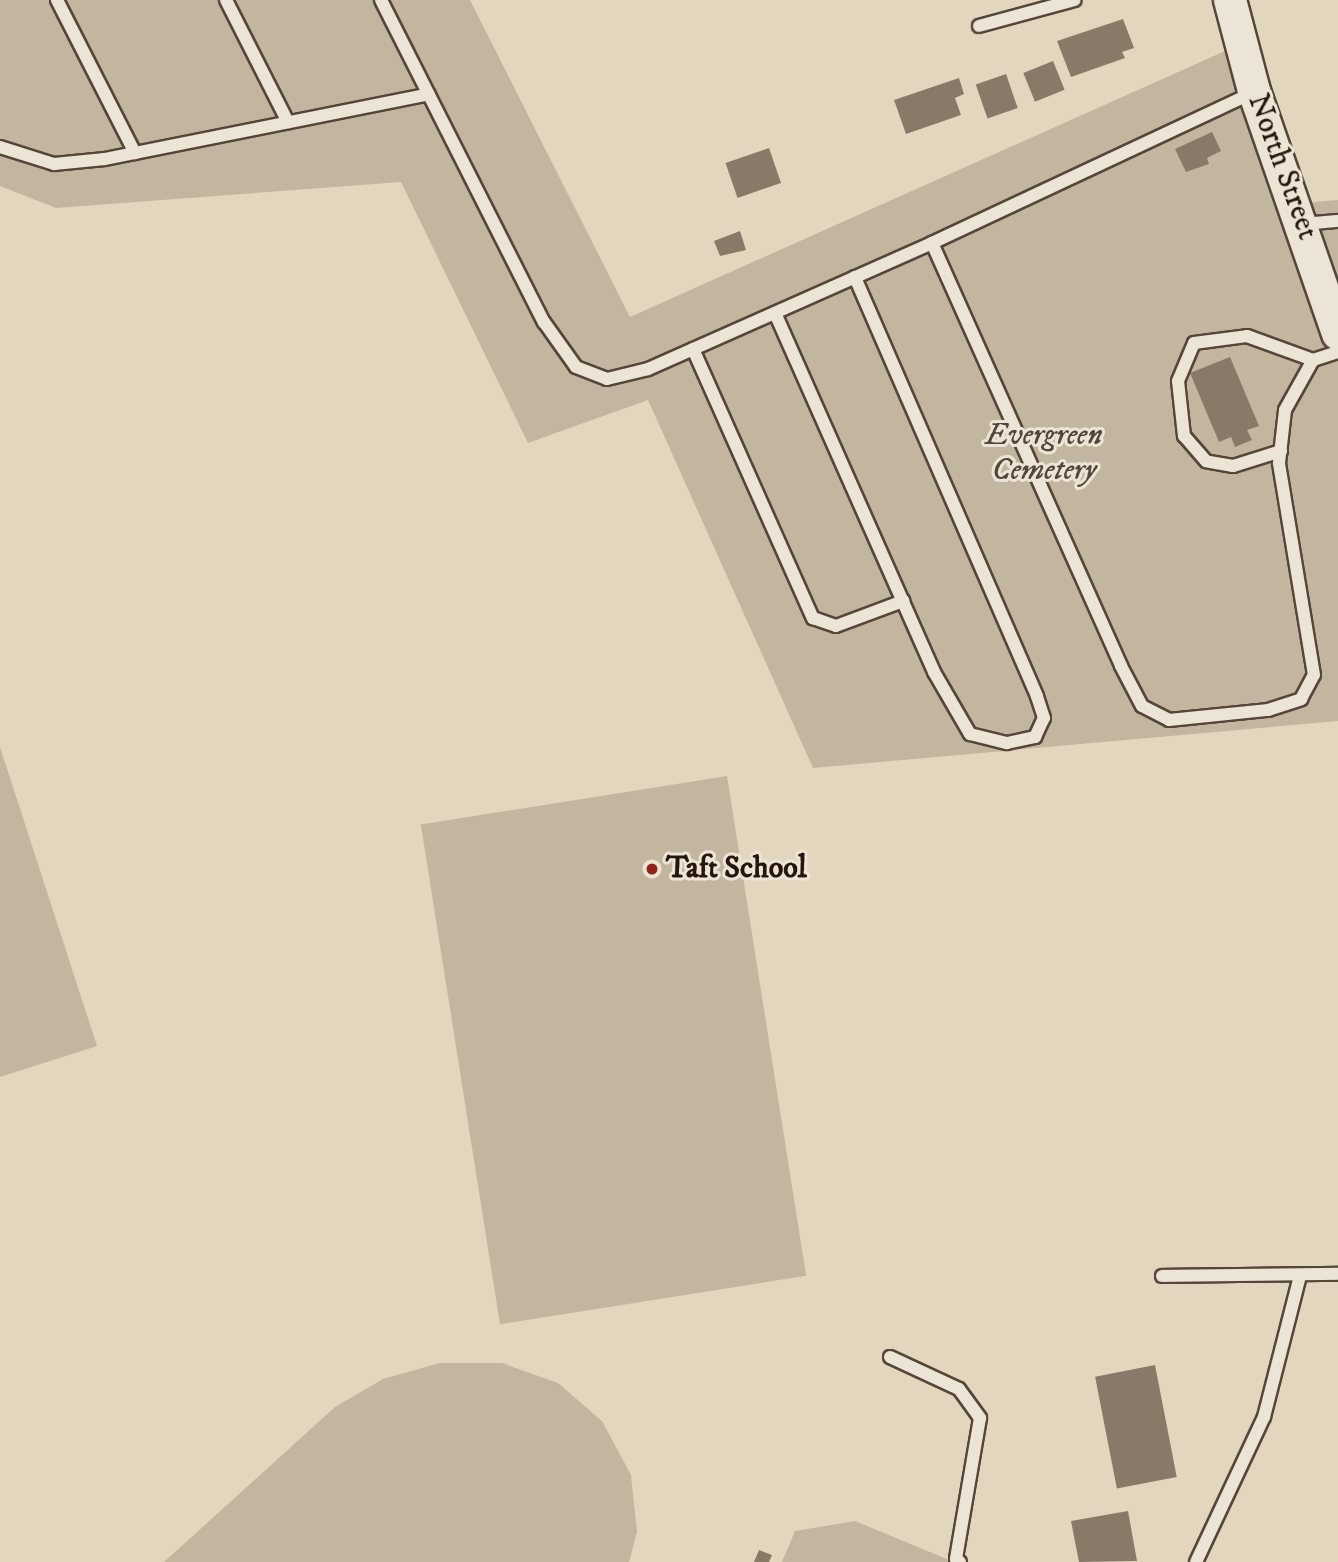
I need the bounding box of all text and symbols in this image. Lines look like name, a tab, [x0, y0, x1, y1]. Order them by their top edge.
street label: North Street	[1239, 89, 1325, 245]
park label: Evergreen Cemetery	[986, 418, 1102, 488]
place label: Taft School	[666, 851, 807, 887]
marker: Taft School	[644, 861, 660, 877]

